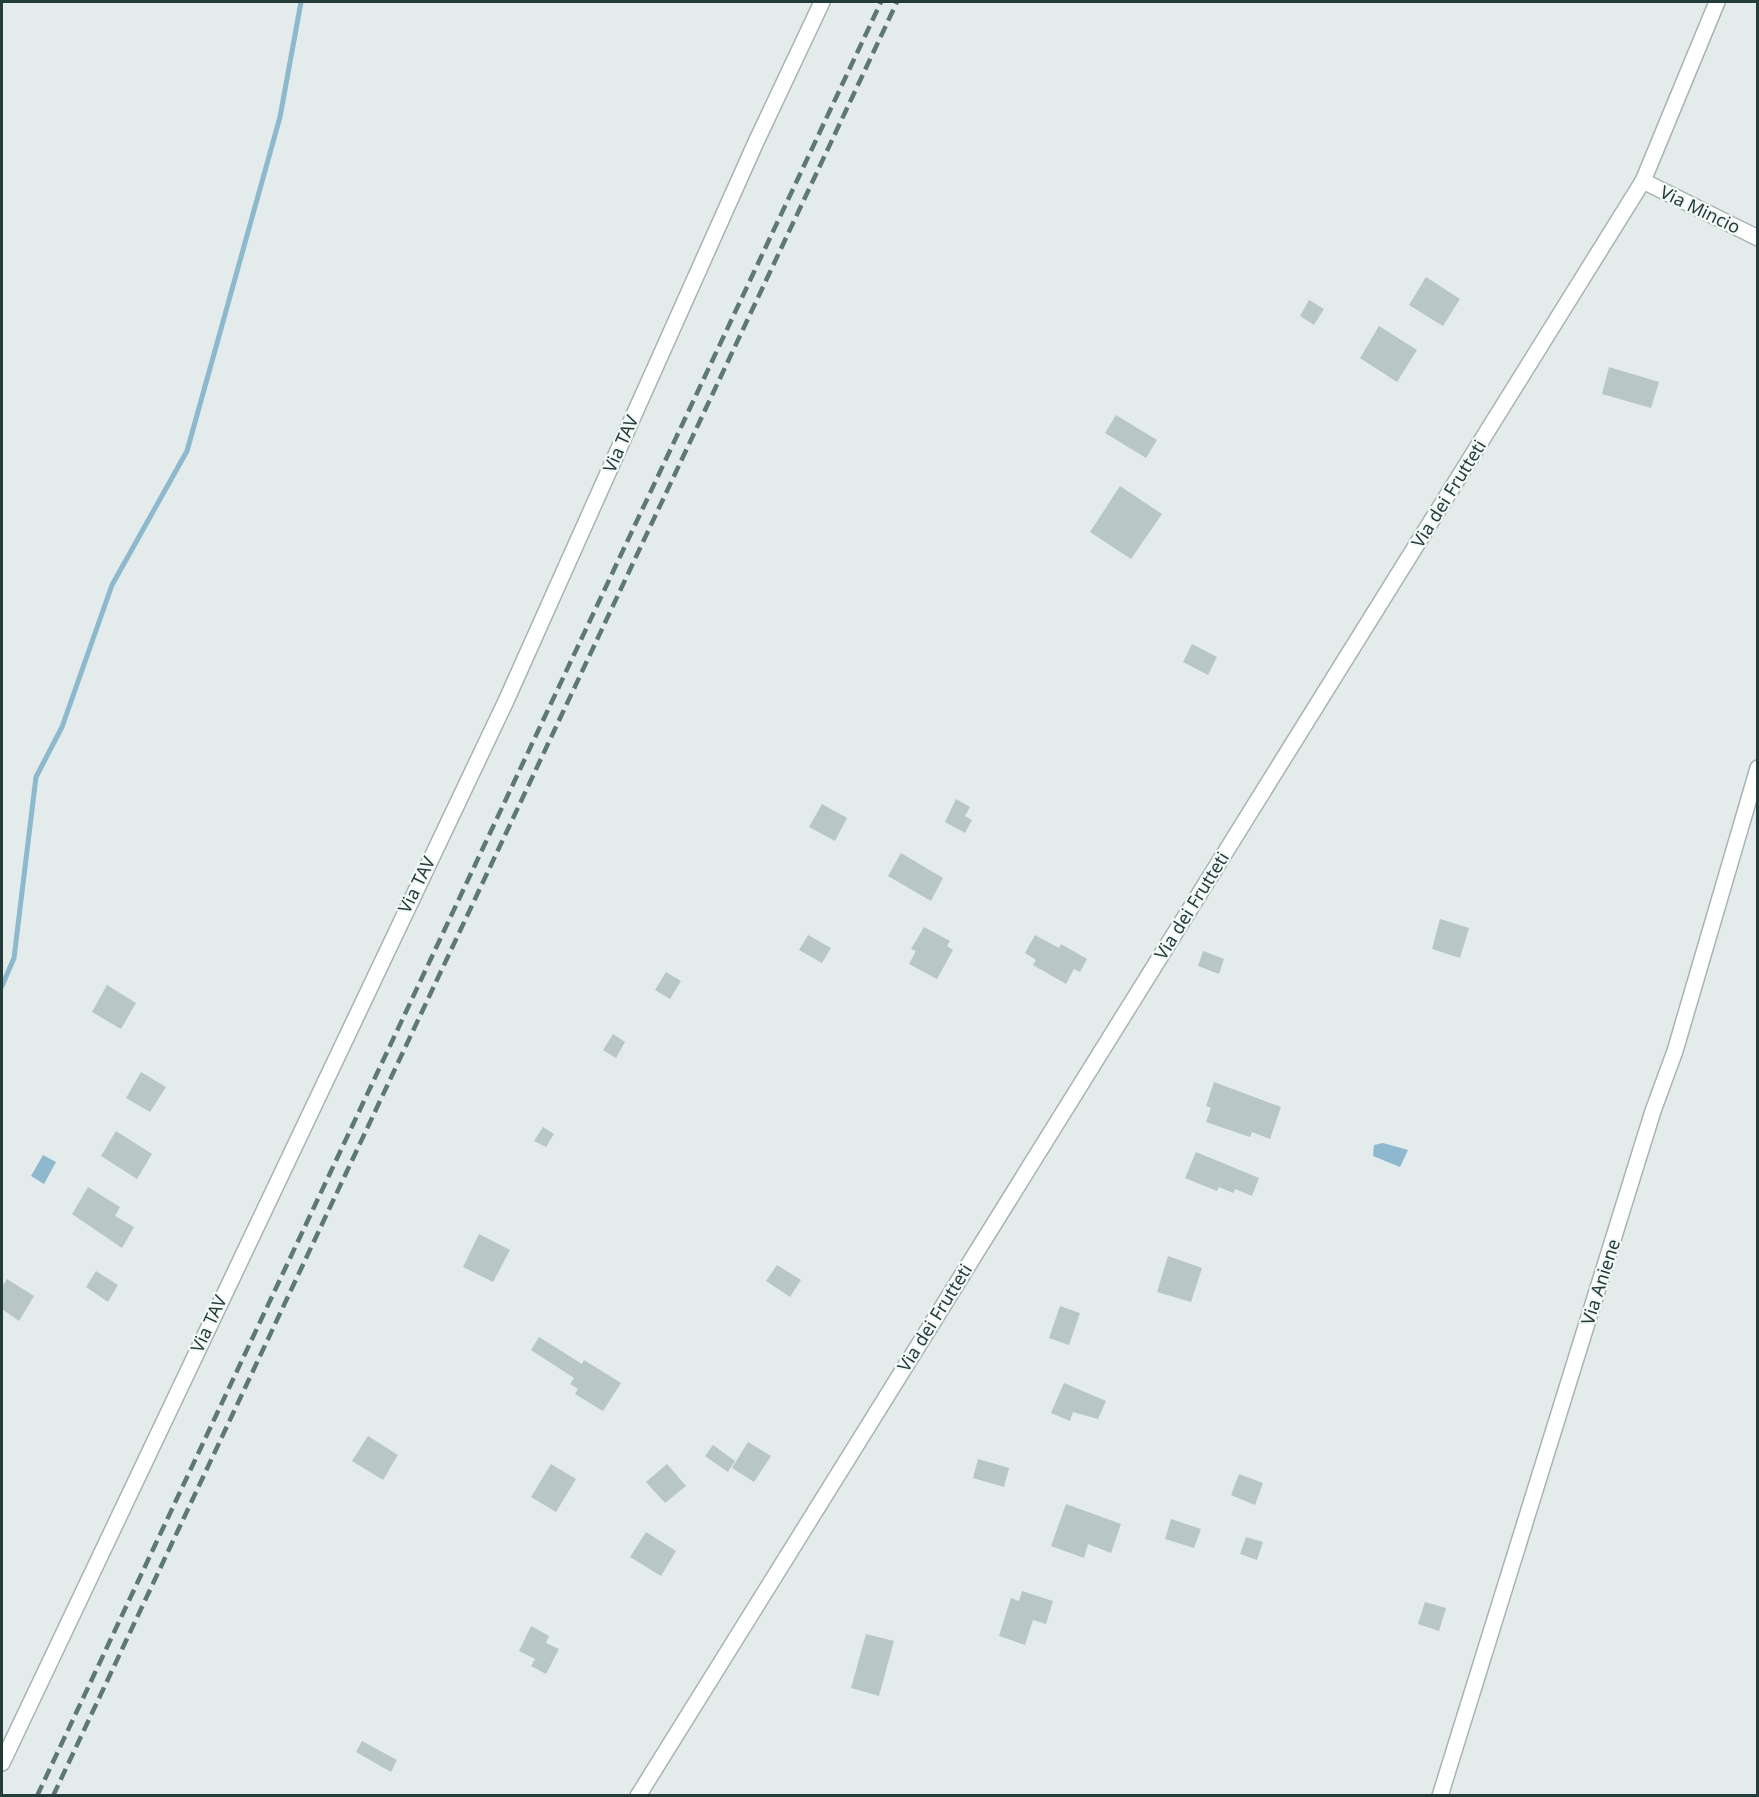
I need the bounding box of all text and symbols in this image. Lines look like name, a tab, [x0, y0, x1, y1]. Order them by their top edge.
street label: Via Mincio	[1656, 179, 1745, 239]
street label: Via TAV	[597, 411, 643, 476]
street label: Via dei Frutteti	[1405, 435, 1491, 552]
street label: Via dei Frutteti	[1148, 847, 1234, 964]
street label: Via TAV	[392, 852, 440, 917]
street label: Via Aniene	[1575, 1236, 1625, 1328]
street label: Via dei Frutteti	[891, 1259, 977, 1376]
street label: Via TAV	[184, 1291, 232, 1356]

